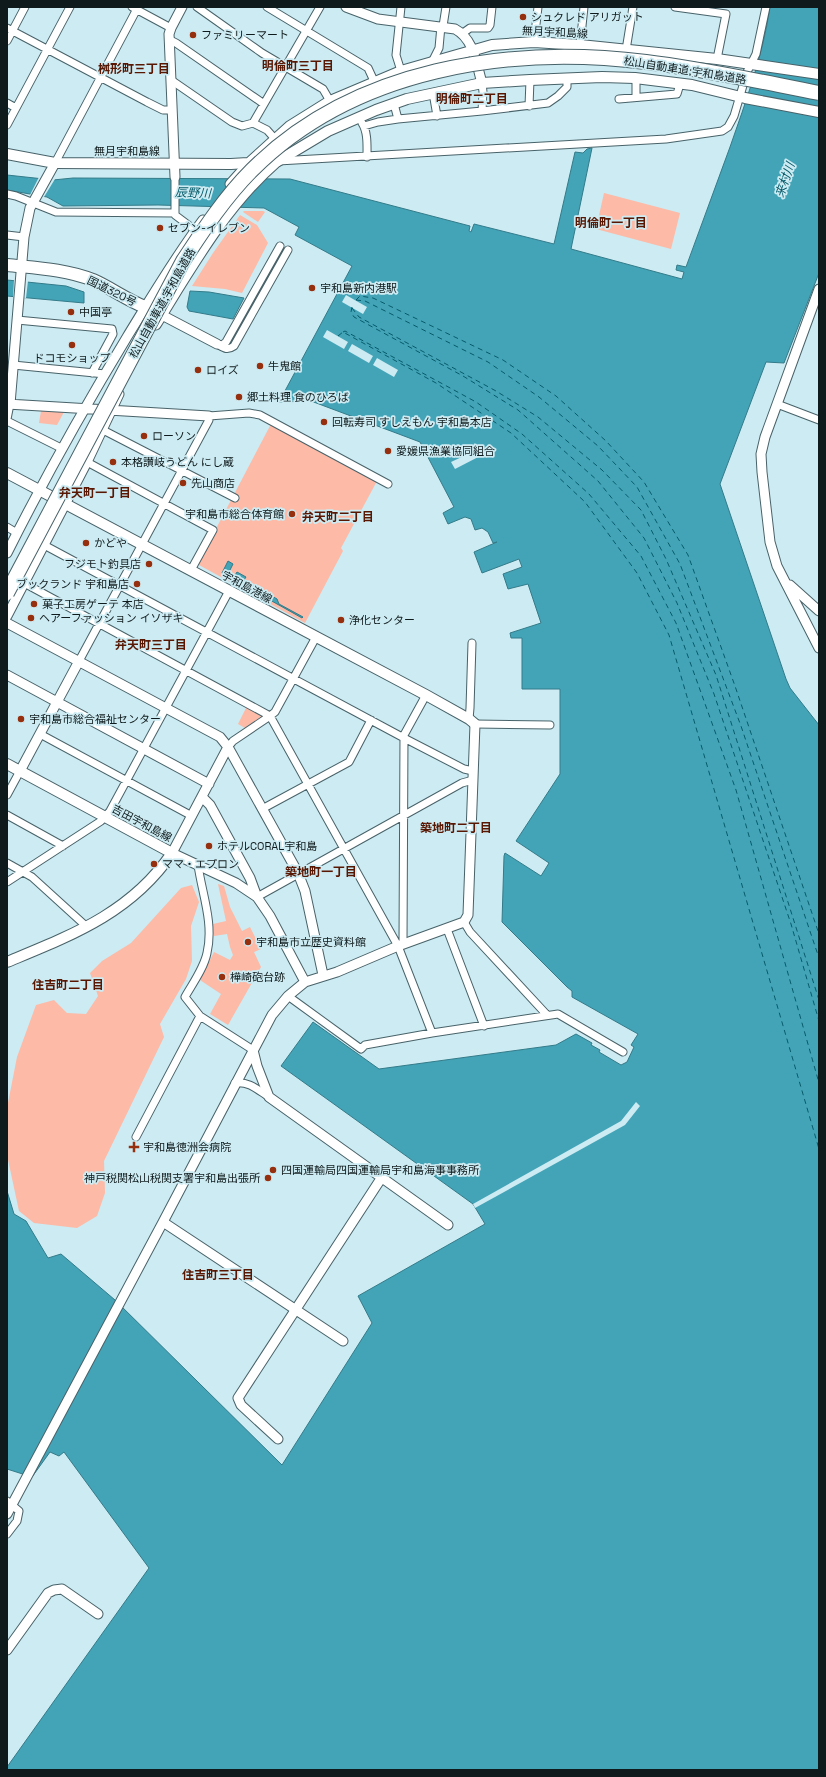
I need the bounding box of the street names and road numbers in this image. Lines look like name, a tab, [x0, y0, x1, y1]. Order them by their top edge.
street label: 無月宇和島線	[522, 23, 588, 41]
street label: 松山自動車道;宇和島道路	[623, 53, 747, 87]
street label: 無月宇和島線	[94, 144, 160, 158]
street label: 松山自動車道;宇和島道路	[126, 245, 198, 361]
street label: 国道320号	[85, 273, 139, 309]
street label: 宇和島港線	[219, 568, 275, 606]
street label: 吉田宇和島線	[110, 801, 174, 845]

